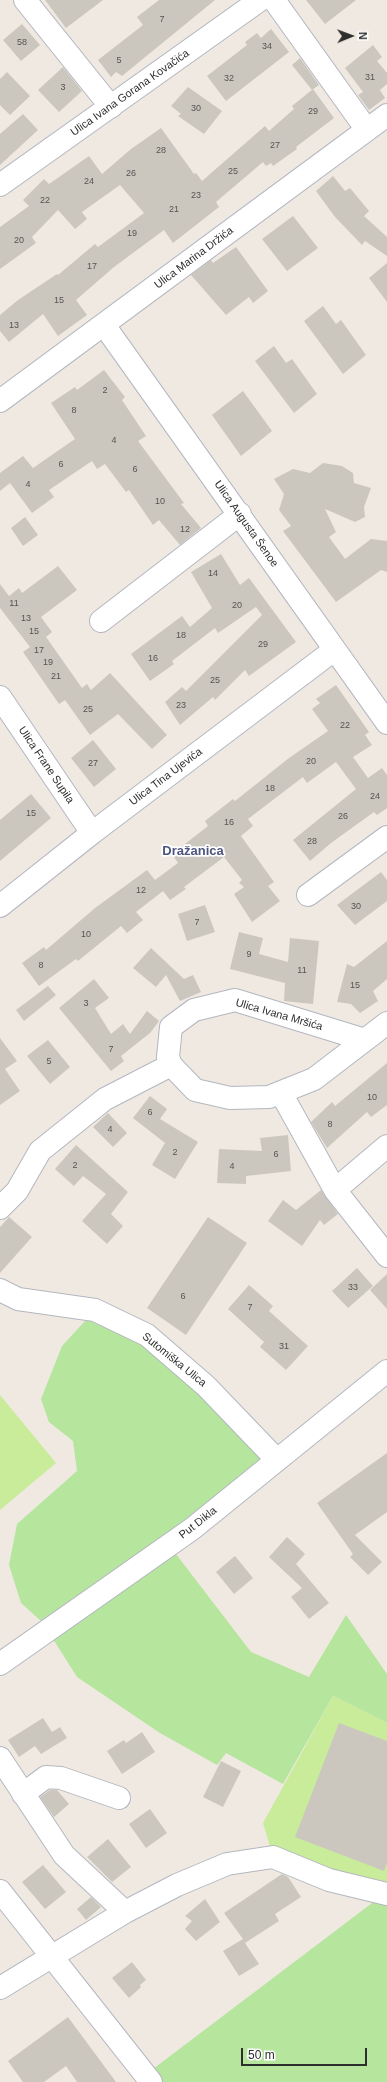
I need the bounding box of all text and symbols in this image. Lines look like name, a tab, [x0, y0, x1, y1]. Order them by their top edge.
house number: 7	[159, 15, 165, 25]
north arrow	[331, 16, 371, 56]
text: N	[357, 32, 369, 40]
house number: 58	[17, 38, 27, 48]
house number: 34	[262, 42, 272, 52]
street label: Ulica Ivana Gorana Kovačića	[68, 47, 192, 139]
house number: 5	[116, 56, 122, 66]
house number: 31	[365, 73, 375, 83]
house number: 32	[224, 74, 234, 84]
house number: 3	[60, 83, 66, 93]
house number: 30	[191, 104, 201, 114]
house number: 29	[308, 107, 318, 117]
house number: 27	[270, 141, 280, 151]
house number: 28	[156, 146, 166, 156]
house number: 25	[228, 167, 238, 177]
house number: 26	[126, 169, 136, 179]
house number: 24	[84, 177, 94, 187]
house number: 23	[191, 191, 201, 201]
house number: 22	[40, 196, 50, 206]
house number: 21	[169, 205, 179, 215]
street label: Ulica Marina Držića	[152, 224, 236, 292]
house number: 19	[127, 229, 137, 239]
house number: 20	[14, 236, 24, 246]
house number: 17	[87, 262, 97, 272]
house number: 15	[54, 296, 64, 306]
house number: 13	[9, 321, 19, 331]
house number: 2	[102, 386, 108, 396]
house number: 8	[71, 406, 77, 416]
house number: 4	[111, 436, 117, 446]
house number: 6	[58, 460, 64, 470]
house number: 6	[132, 465, 138, 475]
street label: Ulica Augusta Šenoe	[211, 478, 281, 570]
house number: 4	[25, 480, 31, 490]
house number: 10	[155, 497, 165, 507]
house number: 12	[180, 525, 190, 535]
house number: 14	[208, 569, 218, 579]
house number: 11	[9, 599, 19, 609]
house number: 20	[232, 601, 242, 611]
house number: 13	[21, 614, 31, 624]
house number: 15	[29, 627, 39, 637]
house number: 18	[176, 631, 186, 641]
house number: 29	[258, 640, 268, 650]
house number: 17	[34, 646, 44, 656]
house number: 16	[148, 654, 158, 664]
house number: 19	[43, 658, 53, 668]
house number: 21	[51, 672, 61, 682]
house number: 25	[210, 676, 220, 686]
house number: 23	[176, 701, 186, 711]
house number: 25	[83, 705, 93, 715]
house number: 22	[340, 721, 350, 731]
street label: Ulica Frane Supila	[15, 724, 77, 806]
street label: Ulica Tina Ujevića	[127, 745, 205, 809]
house number: 20	[306, 757, 316, 767]
house number: 27	[88, 759, 98, 769]
house number: 18	[265, 784, 275, 794]
house number: 24	[370, 792, 380, 802]
house number: 15	[26, 809, 36, 819]
house number: 26	[338, 812, 348, 822]
house number: 16	[224, 818, 234, 828]
house number: 28	[307, 837, 317, 847]
district label: Dražanica	[162, 843, 224, 859]
house number: 12	[136, 886, 146, 896]
house number: 30	[351, 902, 361, 912]
house number: 7	[194, 918, 200, 928]
house number: 10	[81, 930, 91, 940]
house number: 9	[246, 950, 252, 960]
house number: 8	[38, 961, 44, 971]
house number: 11	[297, 966, 307, 976]
house number: 15	[350, 981, 360, 991]
street label: Ulica Ivana Mršića	[234, 996, 324, 1034]
house number: 3	[83, 999, 89, 1009]
house number: 7	[108, 1045, 114, 1055]
house number: 5	[46, 1057, 52, 1067]
house number: 10	[367, 1093, 377, 1103]
house number: 6	[147, 1108, 153, 1118]
house number: 8	[327, 1120, 333, 1130]
house number: 4	[107, 1125, 113, 1135]
house number: 2	[172, 1148, 178, 1158]
house number: 6	[273, 1150, 279, 1160]
house number: 2	[72, 1161, 78, 1171]
house number: 4	[229, 1162, 235, 1172]
house number: 33	[348, 1283, 358, 1293]
house number: 6	[180, 1292, 186, 1302]
house number: 7	[247, 1303, 253, 1313]
street label: Sutomiška Ulica	[139, 1330, 209, 1390]
house number: 31	[279, 1342, 289, 1352]
street label: Put Dikla	[177, 1504, 219, 1542]
scale bar	[243, 2040, 369, 2066]
text: 50 m	[248, 2048, 275, 2062]

